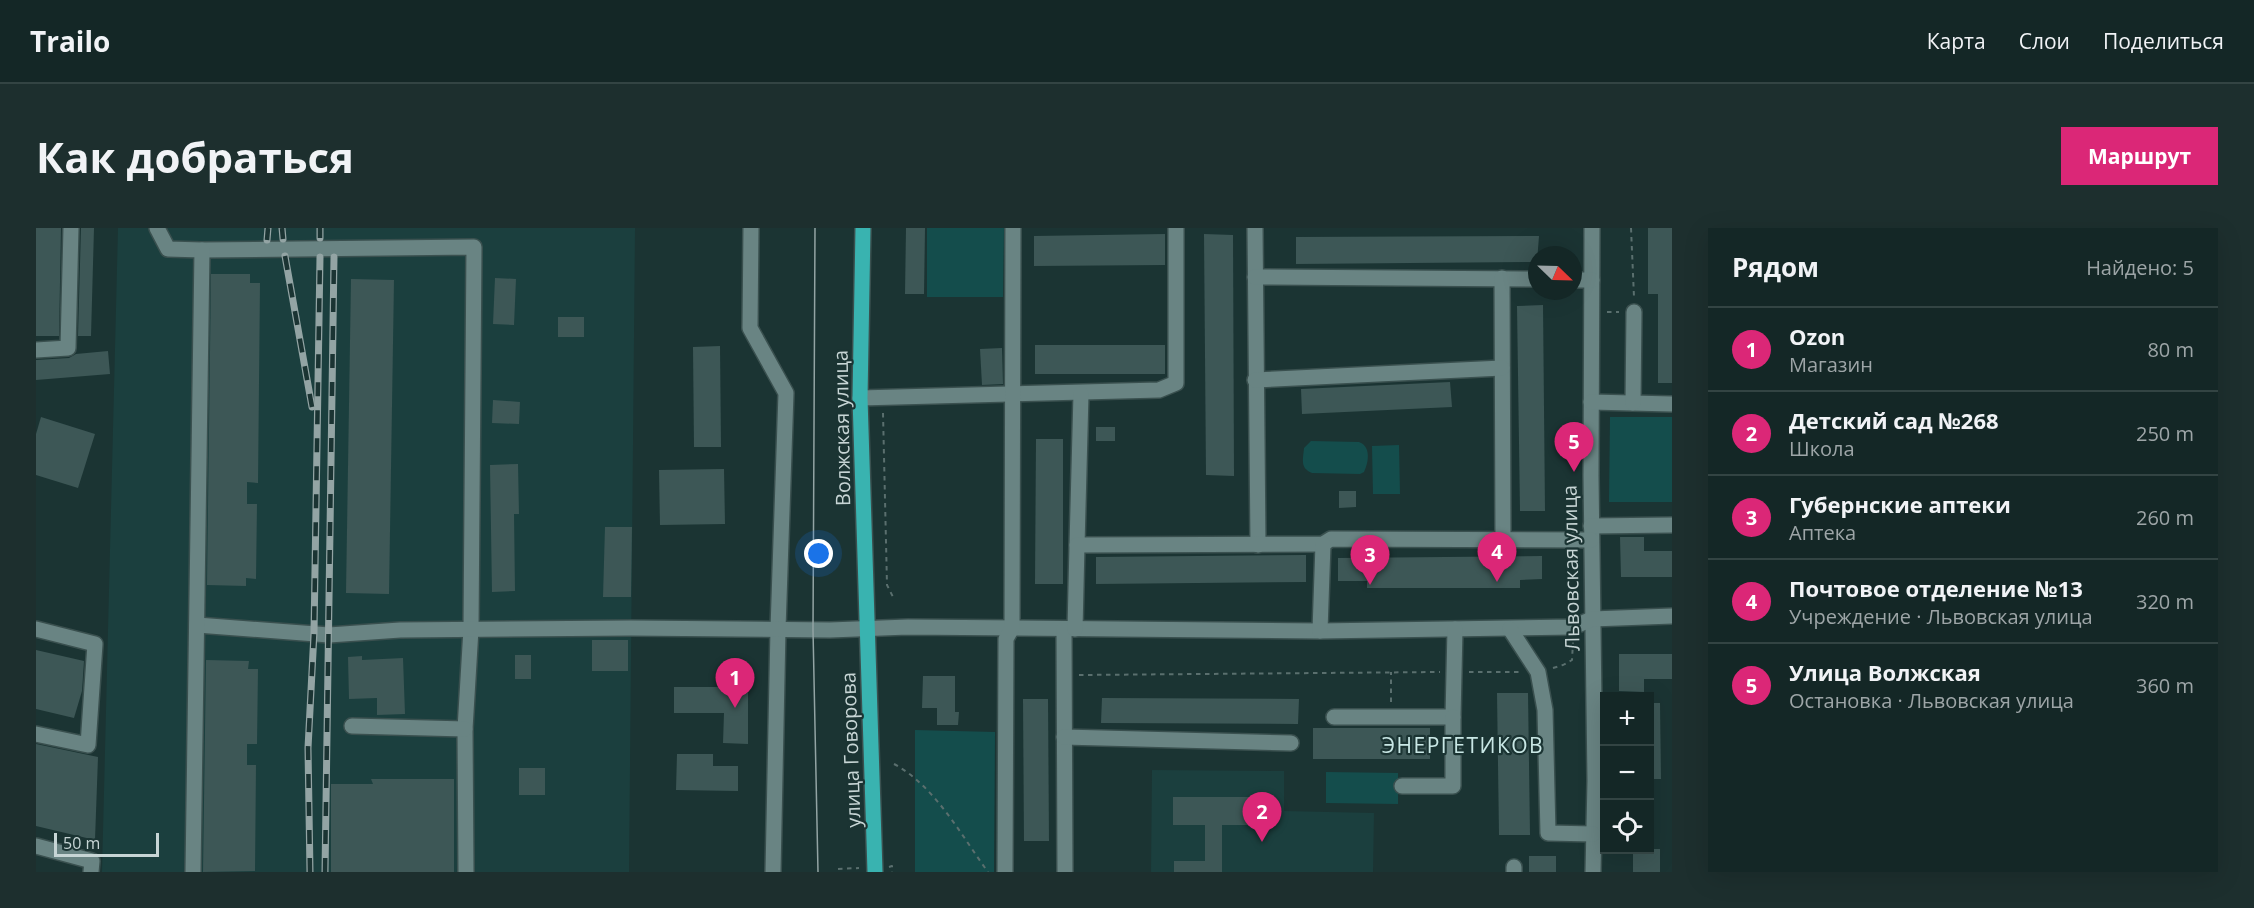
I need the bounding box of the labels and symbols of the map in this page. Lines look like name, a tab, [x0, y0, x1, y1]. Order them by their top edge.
north arrow	[1528, 246, 1582, 300]
street label: Волжская улица	[827, 350, 856, 506]
pin: 5	[1554, 422, 1594, 472]
street label: Львовская улица	[1556, 485, 1585, 651]
pin: 4	[1478, 532, 1516, 582]
pin: 3	[1350, 536, 1390, 585]
your location	[804, 539, 833, 568]
pin: 1	[716, 658, 754, 708]
street label: улица Говорова	[834, 672, 867, 828]
district label: ЭНЕРГЕТИКОВ	[1382, 731, 1544, 759]
pin: 2	[1242, 792, 1282, 842]
scale bar	[54, 830, 159, 858]

